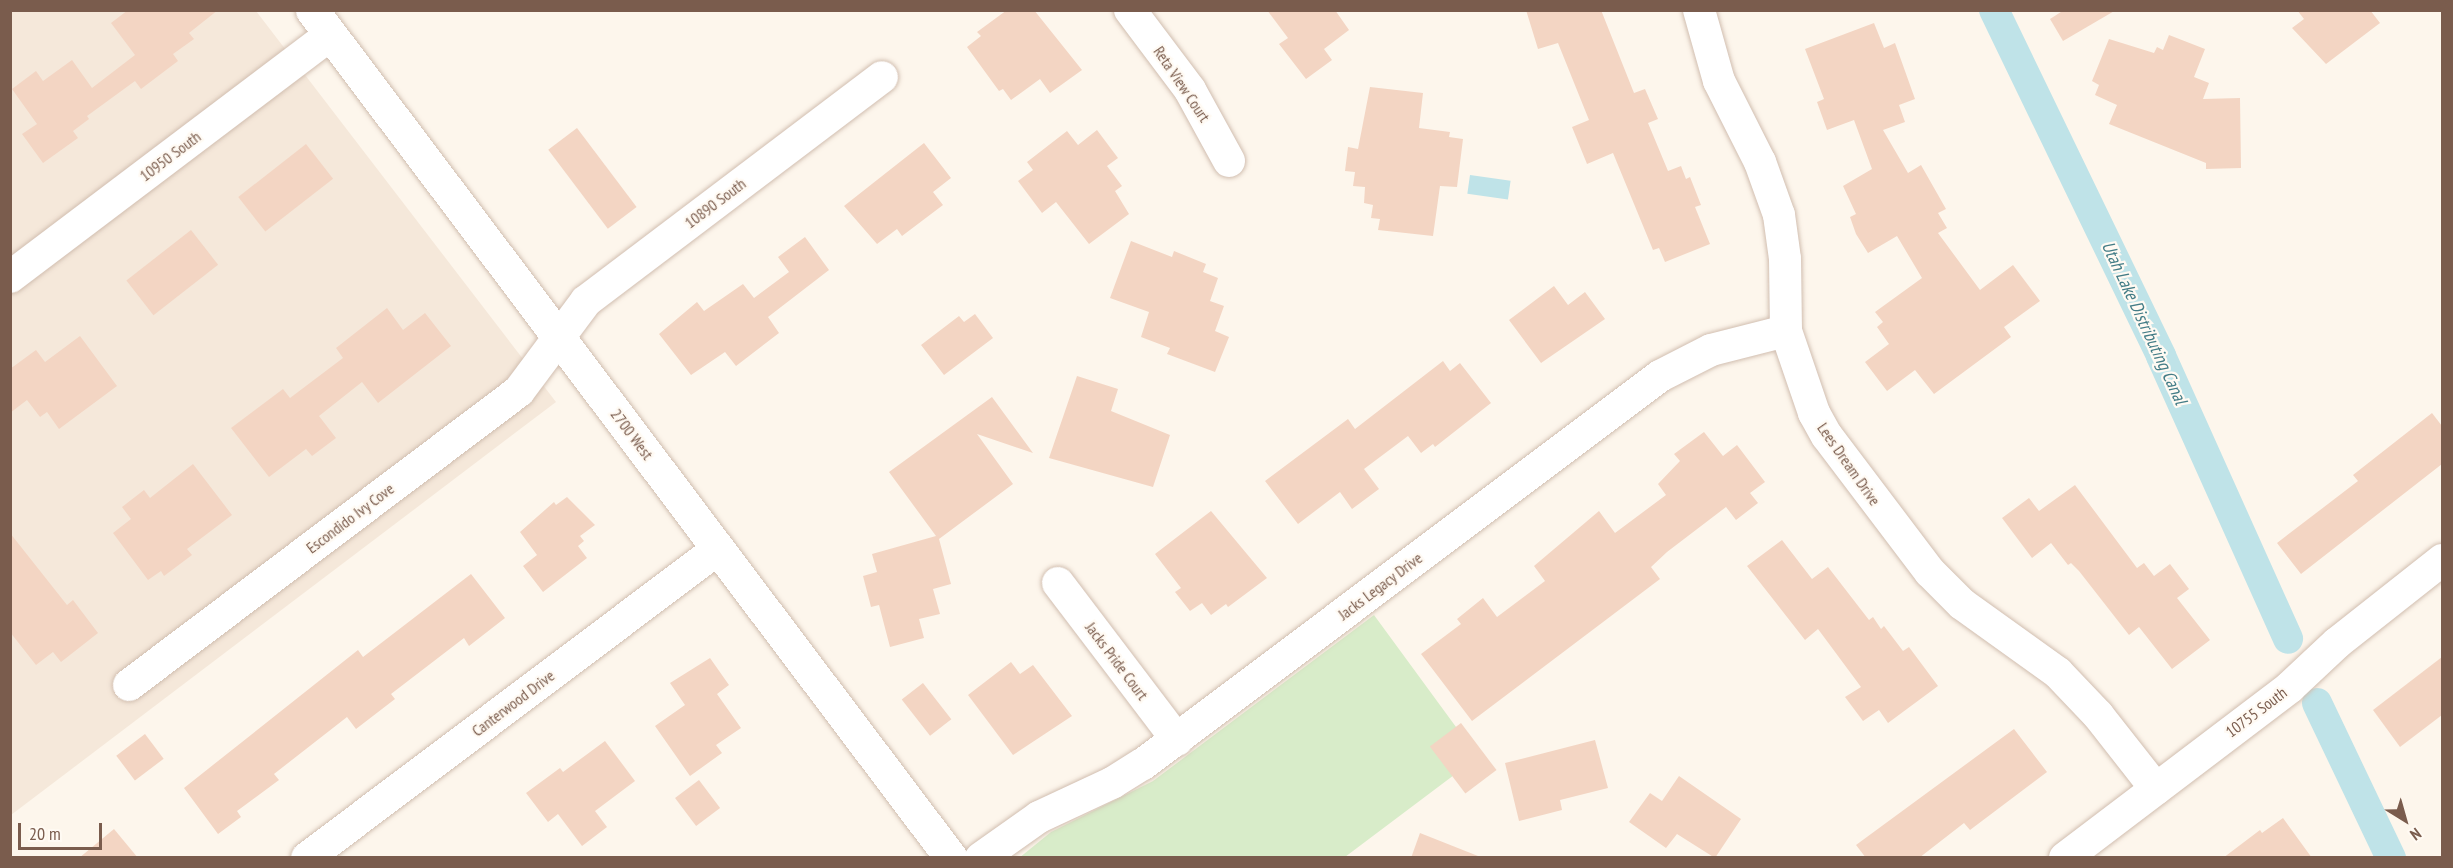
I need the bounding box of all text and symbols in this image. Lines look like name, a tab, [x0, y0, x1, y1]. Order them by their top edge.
street label: Reta View Court	[1149, 42, 1215, 126]
street label: 10950 South	[136, 127, 204, 185]
street label: 10890 South	[681, 174, 749, 232]
water label: Utah Lake Distributing Canal	[2097, 238, 2191, 408]
street label: 2700 West	[607, 405, 657, 463]
street label: Lees Dream Drive	[1813, 419, 1885, 509]
street label: Escondido Ivy Cove	[302, 479, 398, 557]
street label: Jacks Legacy Drive	[1334, 548, 1426, 624]
street label: Jacks Pride Court	[1082, 618, 1152, 704]
street label: Canterwood Drive	[468, 666, 558, 740]
street label: 10755 South	[2222, 683, 2290, 741]
north arrow	[2375, 790, 2435, 850]
scale bar	[21, 811, 105, 849]
text: 20 m	[29, 822, 61, 845]
text: N	[2406, 824, 2425, 845]

